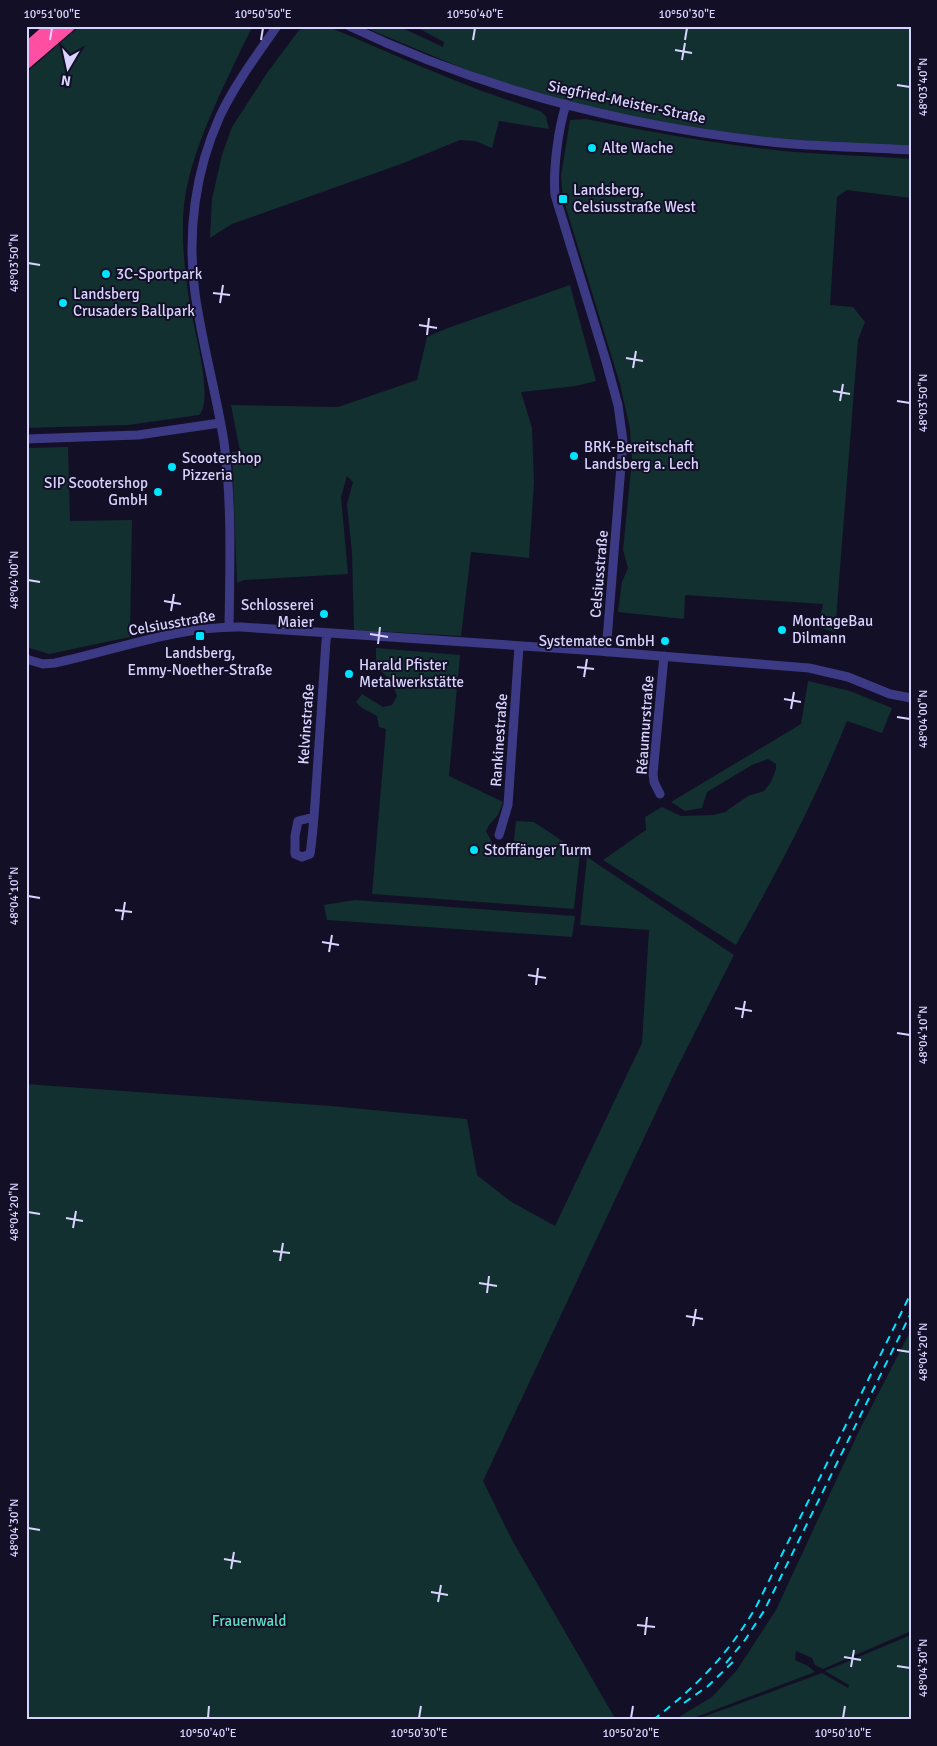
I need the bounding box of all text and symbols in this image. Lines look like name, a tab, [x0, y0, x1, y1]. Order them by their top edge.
text: 10°51'00"E	[23, 7, 81, 22]
text: 10°50'50"E	[234, 7, 292, 22]
text: 10°50'40"E	[446, 7, 504, 22]
text: 10°50'30"E	[658, 7, 716, 22]
north arrow	[42, 42, 92, 92]
text: 48°03'40"N	[916, 58, 931, 116]
text: N	[60, 71, 72, 90]
street label: Siegfried-Meister-Straße	[546, 76, 708, 128]
place label: Alte Wache	[602, 139, 674, 157]
marker: Alte Wache	[586, 142, 598, 154]
place label: Landsberg, Celsiusstraße West	[573, 181, 696, 216]
marker: Landsberg, Celsiusstraße West	[557, 193, 569, 205]
text: 48°03'50"N	[7, 234, 22, 292]
place label: 3C-Sportpark	[116, 265, 203, 283]
marker: 3C-Sportpark	[100, 268, 112, 280]
place label: Landsberg Crusaders Ballpark	[73, 285, 195, 320]
marker: Landsberg Crusaders Ballpark	[57, 297, 69, 309]
text: 48°03'50"N	[916, 374, 931, 432]
place label: BRK-Bereitschaft Landsberg a. Lech	[584, 438, 699, 473]
place label: Scootershop Pizzeria	[182, 449, 261, 484]
marker: BRK-Bereitschaft Landsberg a. Lech	[568, 450, 580, 462]
marker: Scootershop Pizzeria	[166, 461, 178, 473]
place label: SIP Scootershop GmbH	[44, 474, 148, 509]
marker: SIP Scootershop GmbH	[152, 486, 164, 498]
street label: Celsiusstraße	[586, 529, 612, 619]
text: 48°04'00"N	[7, 551, 22, 609]
place label: Schlosserei Maier	[241, 596, 314, 631]
street label: Celsiusstraße	[127, 606, 217, 640]
marker: Schlosserei Maier	[318, 608, 330, 620]
place label: MontageBau Dilmann	[792, 612, 873, 647]
marker: MontageBau Dilmann	[776, 624, 788, 636]
marker: Landsberg, Emmy-Noether-Straße	[194, 630, 206, 642]
place label: Systematec GmbH	[539, 632, 655, 650]
marker: Systematec GmbH	[659, 635, 671, 647]
place label: Landsberg, Emmy-Noether-Straße	[127, 644, 273, 679]
place label: Harald Pfister Metalwerkstätte	[359, 656, 464, 691]
marker: Harald Pfister Metalwerkstätte	[343, 668, 355, 680]
street label: Réaumurstraße	[633, 675, 657, 775]
street label: Kelvinstraße	[294, 683, 318, 765]
text: 48°04'00"N	[916, 690, 931, 748]
street label: Rankinestraße	[487, 693, 511, 787]
place label: Stofffänger Turm	[484, 841, 591, 859]
marker: Stofffänger Turm	[468, 844, 480, 856]
text: 48°04'10"N	[7, 867, 22, 925]
text: 48°04'10"N	[916, 1006, 931, 1064]
text: 48°04'20"N	[7, 1183, 22, 1241]
text: 48°04'20"N	[916, 1323, 931, 1381]
text: 48°04'30"N	[7, 1499, 22, 1557]
park label: Frauenwald	[212, 1612, 286, 1630]
text: 48°04'30"N	[916, 1639, 931, 1697]
text: 10°50'40"E	[179, 1726, 237, 1741]
text: 10°50'30"E	[390, 1726, 448, 1741]
text: 10°50'20"E	[602, 1726, 660, 1741]
text: 10°50'10"E	[814, 1726, 872, 1741]

